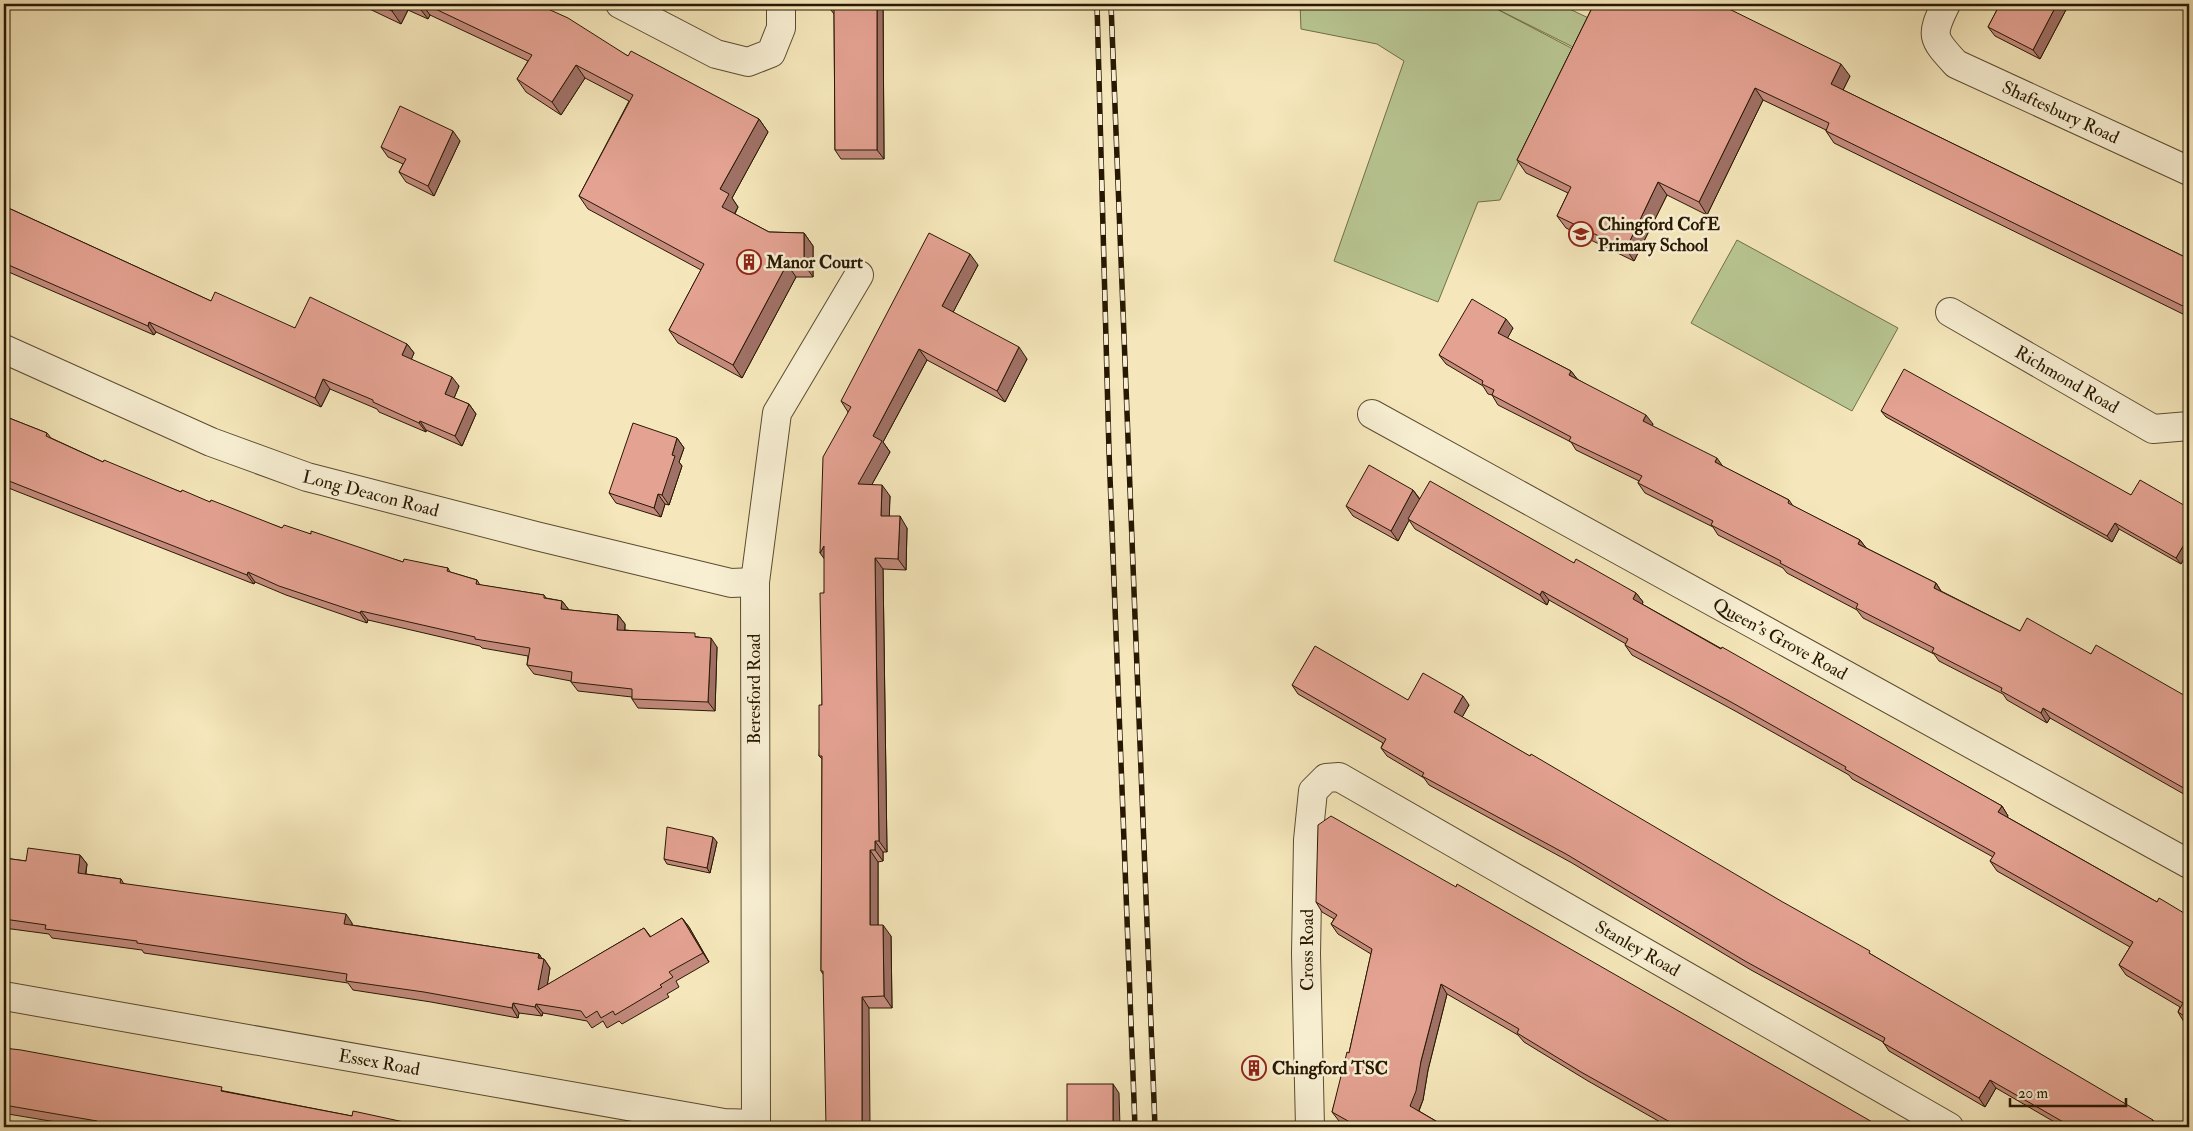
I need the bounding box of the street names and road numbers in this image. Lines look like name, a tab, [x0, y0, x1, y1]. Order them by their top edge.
street label: Shaftesbury Road	[1998, 75, 2123, 149]
street label: Richmond Road	[2011, 340, 2123, 419]
street label: Long Deacon Road	[300, 465, 442, 522]
street label: Queen's Grove Road	[1709, 593, 1852, 685]
street label: Beresford Road	[743, 633, 766, 744]
street label: Cross Road	[1296, 909, 1319, 991]
street label: Stanley Road	[1591, 915, 1684, 982]
street label: Essex Road	[337, 1044, 422, 1081]

